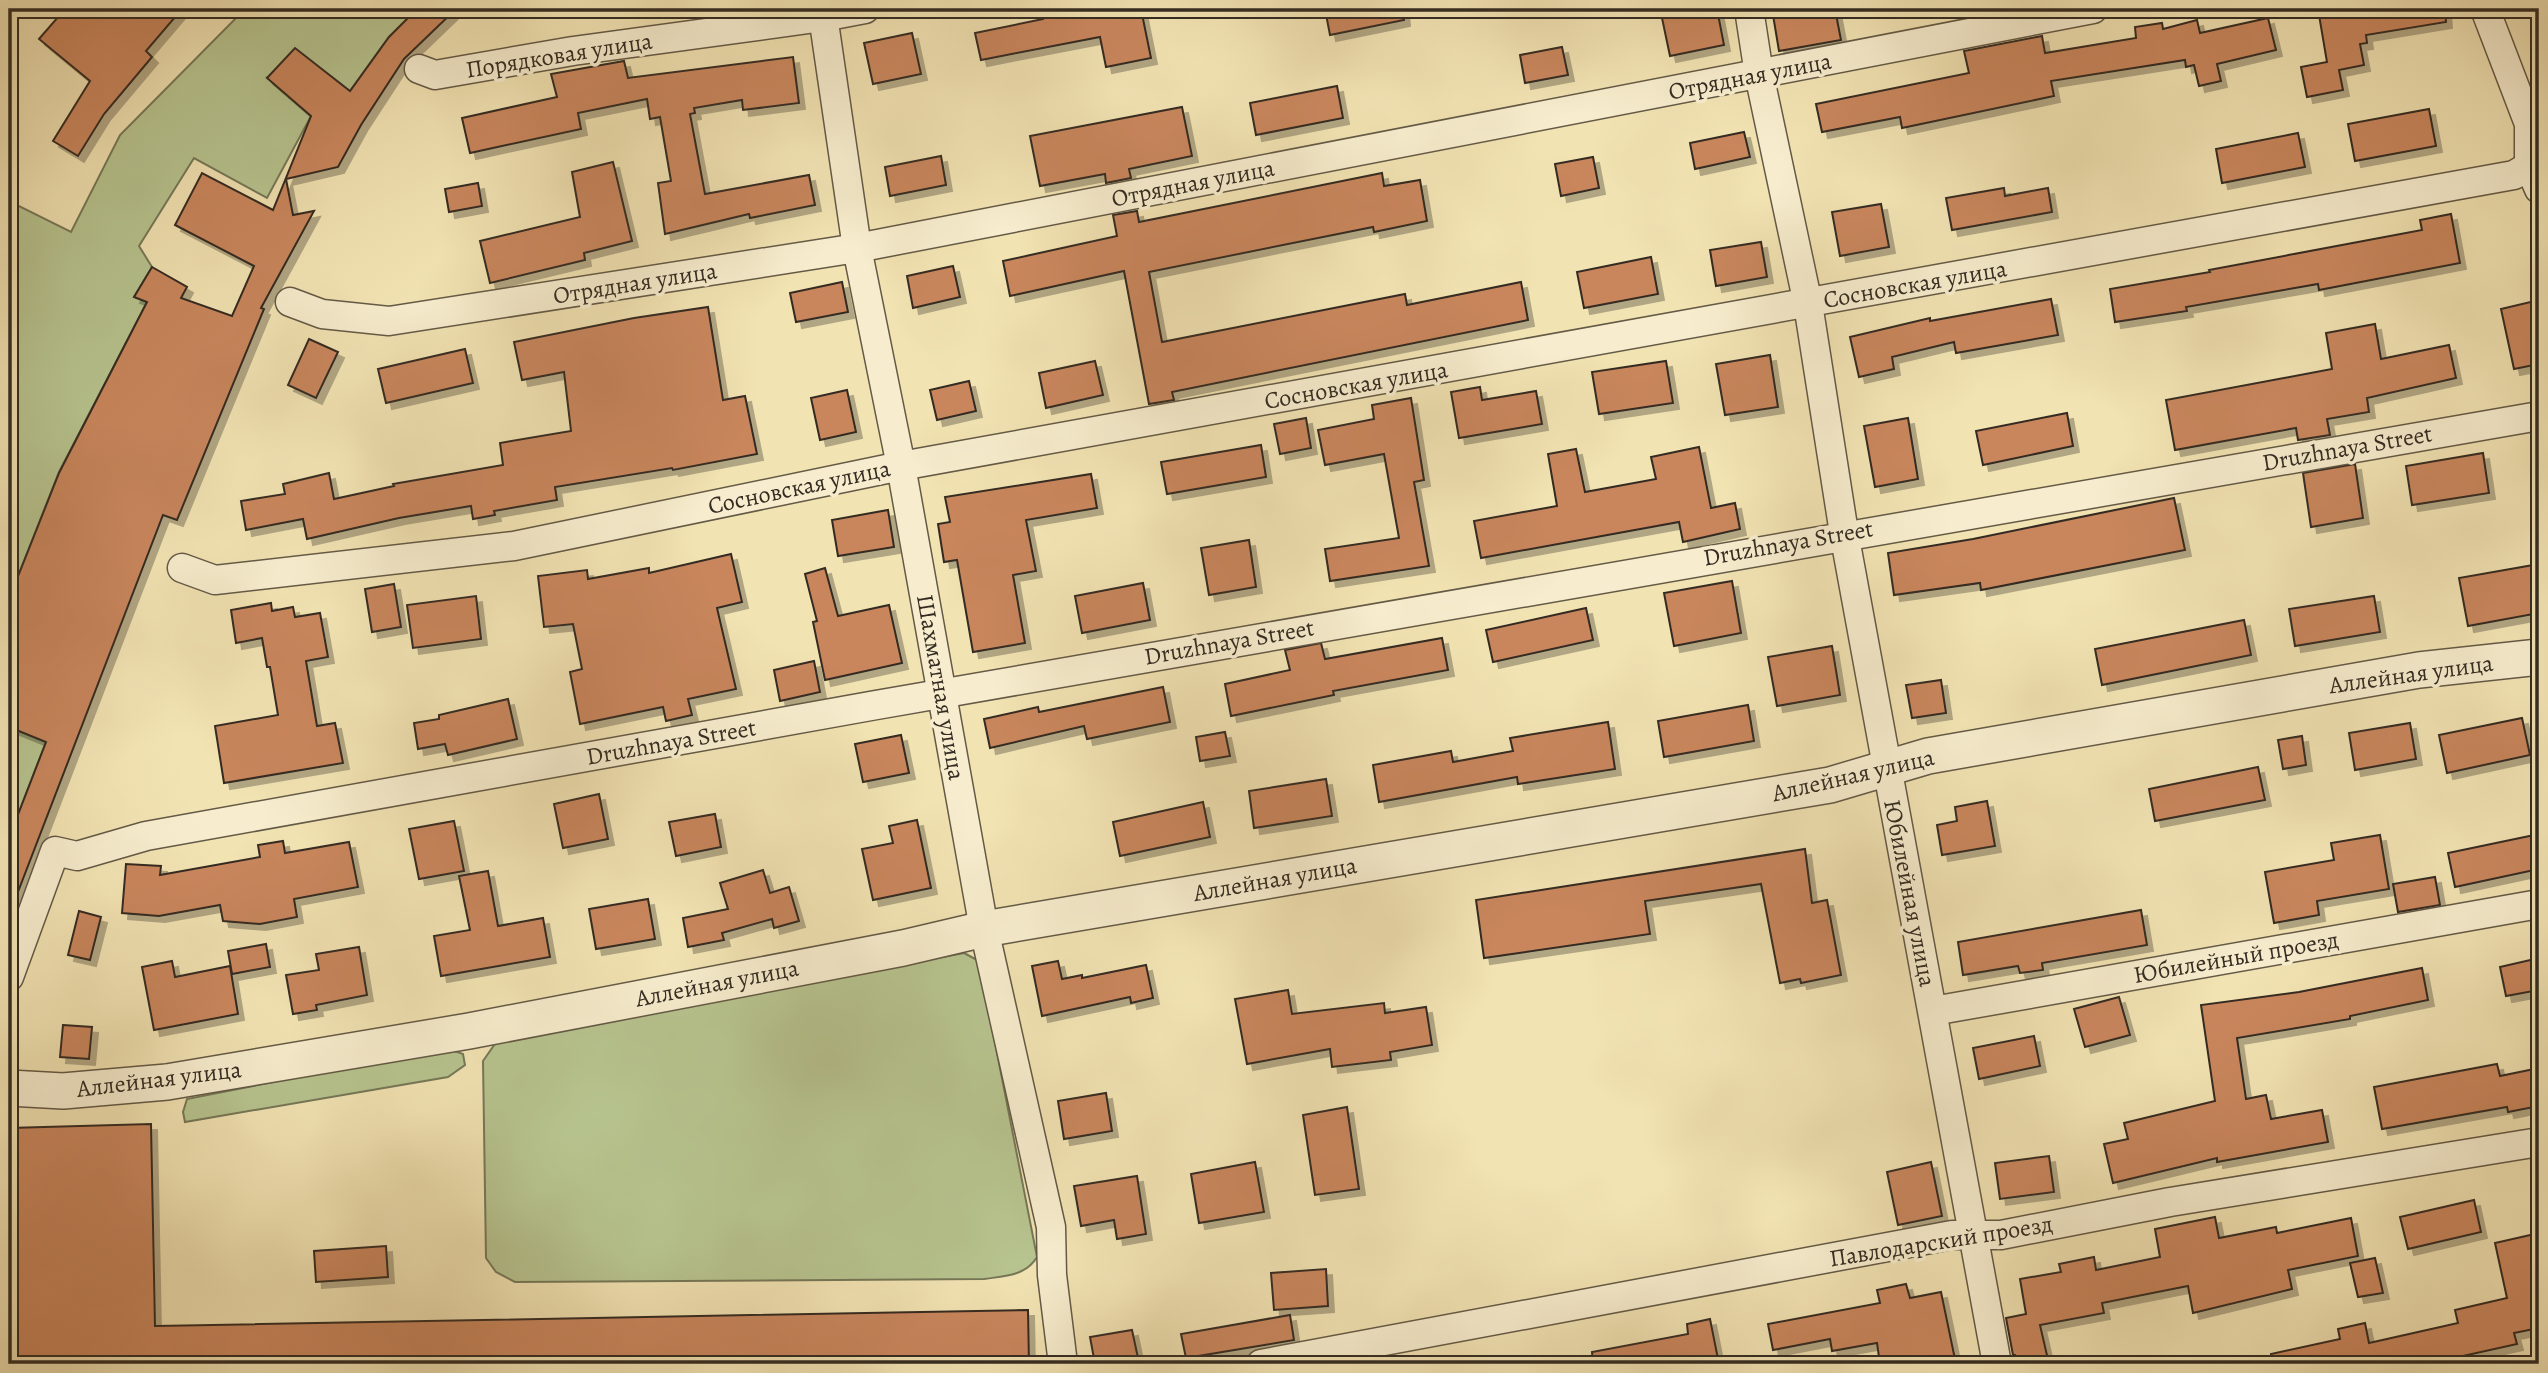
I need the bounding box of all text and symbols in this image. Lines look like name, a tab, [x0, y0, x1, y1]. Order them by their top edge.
street label: Порядковая улица	[463, 24, 655, 86]
street label: Отрядная улица	[1666, 45, 1834, 107]
street label: Отрядная улица	[1109, 152, 1277, 214]
street label: Сосновская улица	[1821, 252, 2009, 316]
street label: Отрядная улица	[551, 254, 719, 312]
street label: Сосновская улица	[1262, 353, 1450, 417]
street label: Druzhnaya Street	[2259, 417, 2435, 479]
street label: Сосновская улица	[705, 452, 893, 522]
street label: Druzhnaya Street	[1700, 512, 1876, 574]
street label: Шахматная улица	[909, 591, 973, 783]
street label: Druzhnaya Street	[1141, 611, 1317, 673]
street label: Аллейная улица	[2326, 647, 2495, 702]
street label: Druzhnaya Street	[583, 711, 759, 773]
street label: Аллейная улица	[1768, 741, 1937, 809]
street label: Юбилейная улица	[1876, 797, 1944, 989]
street label: Аллейная улица	[1190, 849, 1359, 909]
street label: Юбилейный проезд	[2131, 923, 2341, 991]
street label: Аллейная улица	[632, 952, 801, 1015]
street label: Аллейная улица	[74, 1053, 243, 1105]
street label: Павлодарский проезд	[1827, 1208, 2055, 1274]

